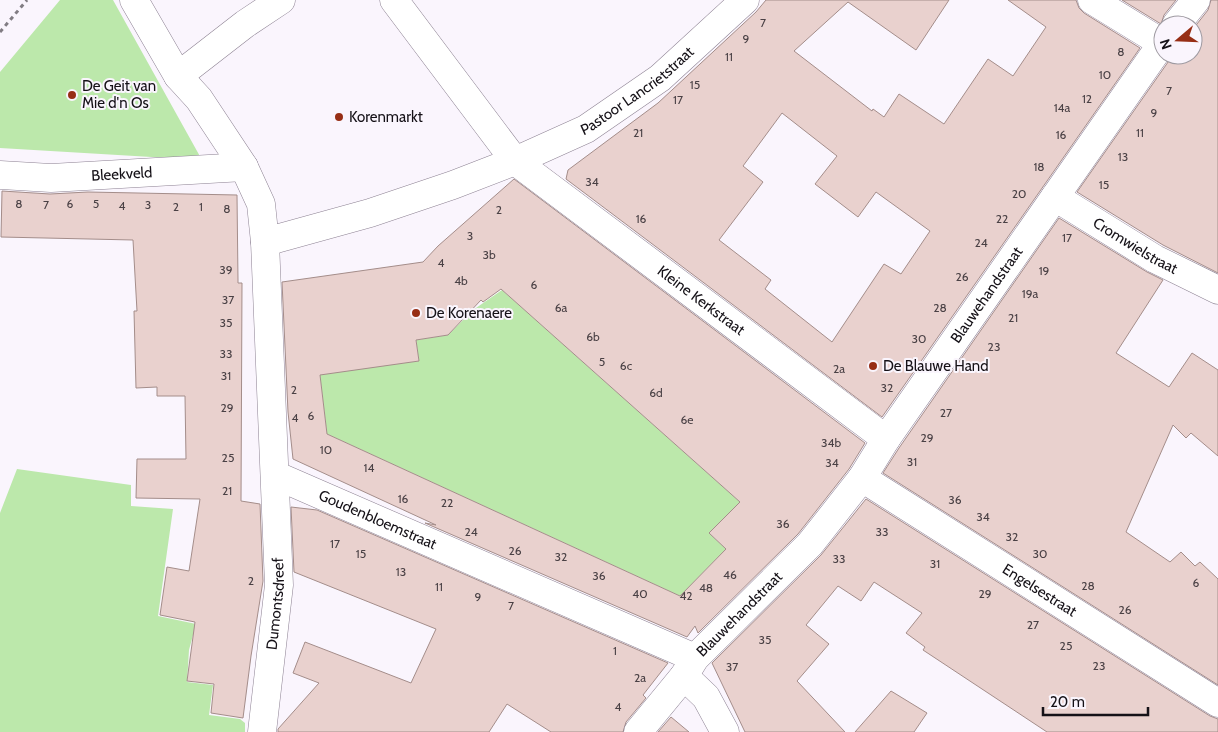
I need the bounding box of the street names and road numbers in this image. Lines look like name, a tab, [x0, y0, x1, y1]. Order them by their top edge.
street label: Pastoor Lancrietstraat	[578, 43, 697, 139]
street label: Bleekveld	[91, 163, 153, 185]
street label: Cromwielstraat	[1090, 214, 1181, 278]
street label: Blauwehandstraat	[947, 243, 1026, 347]
street label: Kleine Kerkstraat	[654, 262, 748, 339]
street label: Goudenbloemstraat	[316, 486, 439, 553]
street label: Dumontsdreef	[263, 557, 288, 651]
street label: Engelsestraat	[999, 560, 1080, 620]
street label: Blauwehandstraat	[693, 568, 786, 660]

